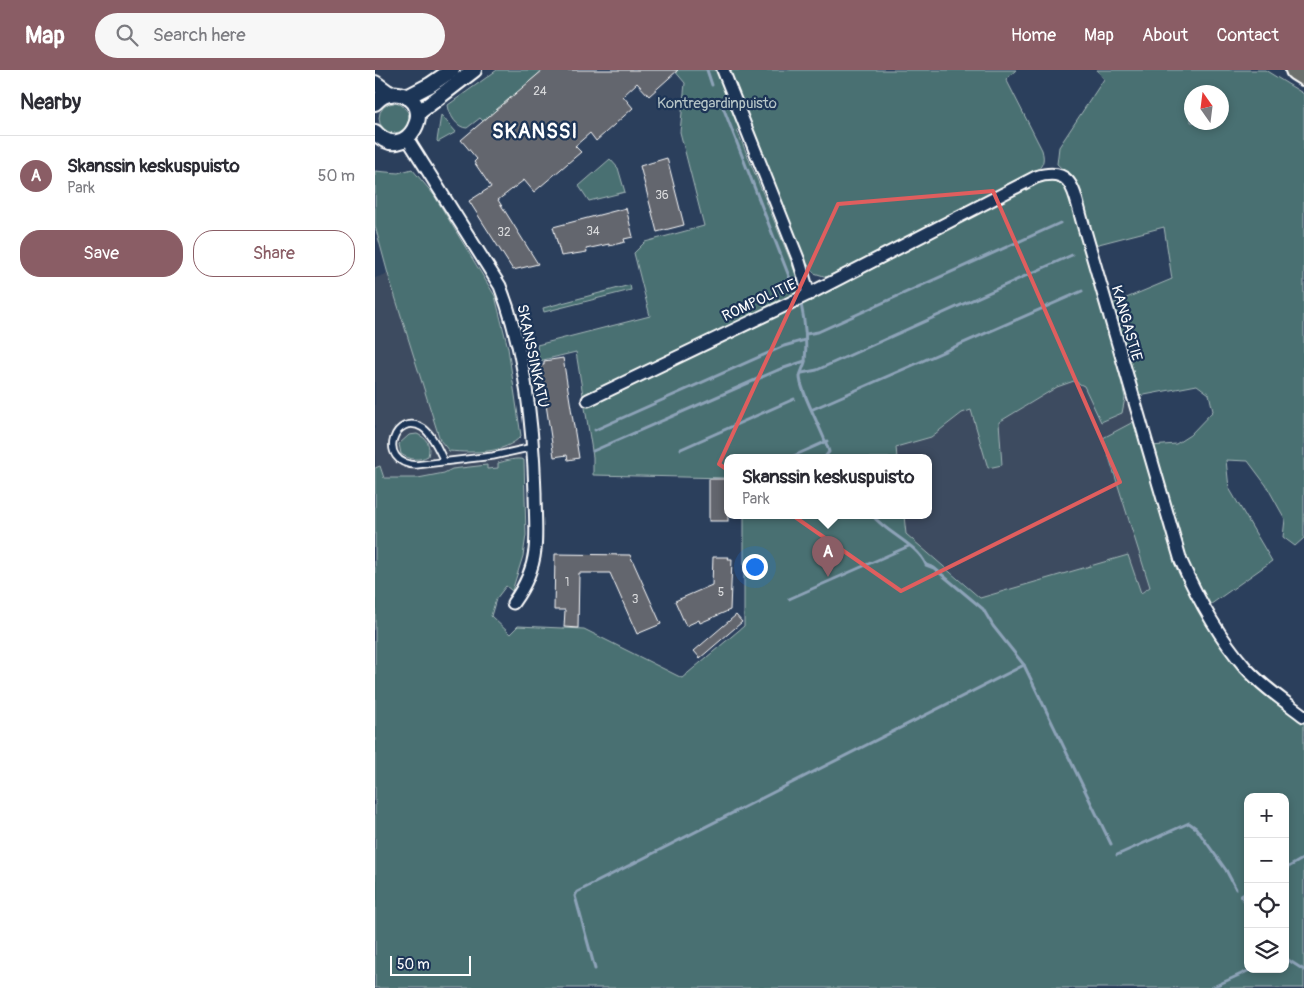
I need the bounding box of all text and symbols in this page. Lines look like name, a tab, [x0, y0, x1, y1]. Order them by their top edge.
search box	[95, 13, 445, 58]
text: Map	[25, 21, 65, 50]
icon: search	[113, 21, 141, 49]
text: Search here	[153, 23, 246, 47]
text: Home	[1011, 24, 1056, 47]
text: Map	[1084, 24, 1114, 47]
text: About	[1142, 24, 1188, 47]
text: Contact	[1216, 24, 1279, 47]
house number: 24	[533, 84, 547, 99]
north arrow	[1184, 85, 1229, 130]
text: Nearby	[20, 89, 81, 116]
park label: Kontregardinpuisto	[657, 94, 777, 113]
district label: SKANSSI	[492, 119, 578, 144]
text: Skanssin keskuspuisto	[67, 154, 240, 178]
text: A	[31, 166, 41, 186]
text: 50 m	[318, 166, 355, 186]
text: Park	[67, 178, 95, 198]
house number: 36	[655, 188, 669, 203]
house number: 34	[586, 224, 600, 239]
house number: 32	[497, 225, 511, 240]
button: Save	[20, 230, 183, 277]
button: Share	[193, 230, 355, 277]
street label: ROMPOLITIE	[719, 275, 800, 326]
street label: KANGASTIE	[1107, 283, 1146, 363]
street label: SKANSSINKATU	[512, 303, 553, 410]
popup	[724, 454, 932, 519]
text: Skanssin keskuspuisto	[742, 465, 914, 489]
text: Park	[742, 489, 770, 509]
pin: A	[812, 536, 844, 577]
your location	[742, 554, 768, 580]
house number: 1	[565, 575, 569, 590]
house number: 5	[718, 585, 724, 600]
house number: 3	[632, 592, 639, 607]
map controls	[1244, 793, 1289, 973]
button: +	[1244, 793, 1289, 838]
button: −	[1244, 838, 1289, 883]
button: locate	[1244, 883, 1289, 928]
button: layers	[1244, 928, 1289, 973]
scale bar	[390, 953, 471, 976]
text: 50 m	[397, 956, 430, 973]

